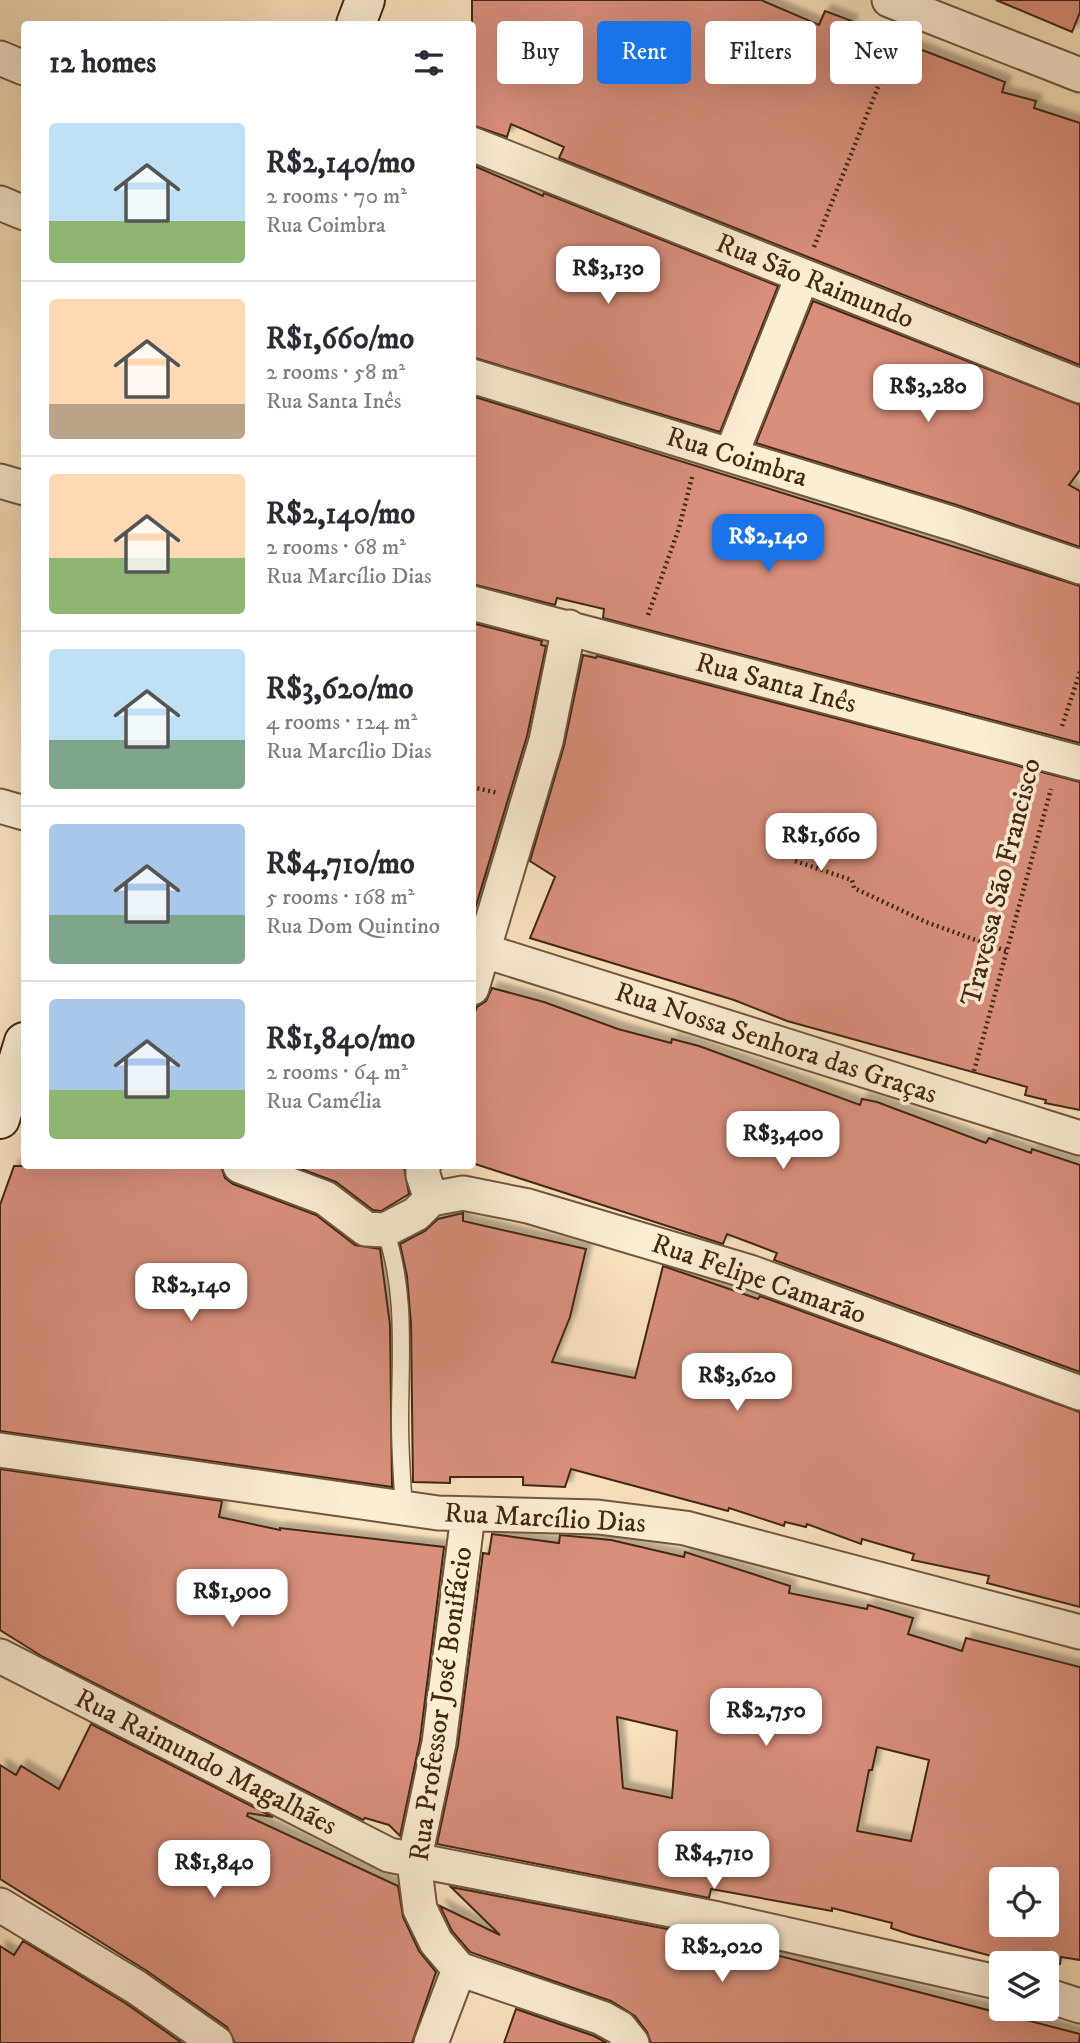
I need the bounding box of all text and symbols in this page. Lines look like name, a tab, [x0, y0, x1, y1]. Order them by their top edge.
chip: Buy	[497, 21, 583, 84]
chip: Rent	[597, 21, 691, 84]
chip: Filters	[705, 21, 816, 84]
chip: New	[830, 21, 922, 84]
icon: filters	[410, 44, 448, 82]
text: 12 homes	[49, 45, 156, 82]
text: R$2,140/mo	[266, 145, 415, 182]
icon: home	[105, 151, 189, 235]
text: 2 rooms · 70 m²	[266, 182, 407, 211]
text: Rua Coimbra	[266, 211, 386, 240]
street label: Rua São Raimundo	[711, 225, 919, 337]
pin: R$3,130	[543, 246, 673, 306]
text: R$3,130	[572, 254, 644, 283]
text: R$1,660/mo	[266, 321, 414, 358]
icon: home	[105, 327, 189, 411]
text: 2 rooms · 58 m²	[266, 358, 405, 387]
pin: R$3,280	[863, 364, 993, 424]
text: R$3,280	[889, 372, 967, 401]
text: Rua Santa Inês	[266, 387, 402, 416]
street label: Rua Coimbra	[662, 419, 812, 495]
text: R$2,140/mo	[266, 496, 415, 533]
icon: home	[105, 502, 189, 586]
pin: R$2,140	[703, 514, 833, 574]
text: R$2,140	[728, 522, 808, 551]
text: 2 rooms · 68 m²	[266, 533, 406, 562]
text: Rua Marcílio Dias	[266, 562, 432, 591]
street label: Rua Santa Inês	[692, 645, 860, 721]
text: R$3,620/mo	[266, 671, 413, 708]
icon: home	[105, 677, 189, 761]
text: 4 rooms · 124 m²	[266, 708, 417, 737]
text: Rua Marcílio Dias	[266, 737, 432, 766]
street label: Travessa São Francisco	[953, 754, 1049, 1010]
pin: R$1,660	[756, 814, 886, 873]
text: R$1,660	[782, 821, 860, 850]
text: R$4,710/mo	[266, 846, 415, 883]
icon: home	[105, 852, 189, 936]
text: 5 rooms · 168 m²	[266, 883, 414, 912]
text: Rua Dom Quintino	[266, 912, 440, 941]
street label: Rua Nossa Senhora das Graças	[611, 974, 941, 1112]
text: R$1,840/mo	[266, 1021, 415, 1058]
icon: home	[105, 1027, 189, 1111]
text: 2 rooms · 64 m²	[266, 1058, 408, 1087]
text: Rua Camélia	[266, 1087, 382, 1116]
pin: R$3,400	[718, 1112, 848, 1171]
text: R$3,400	[742, 1119, 824, 1148]
street label: Rua Felipe Camarão	[647, 1226, 871, 1332]
pin: R$2,140	[126, 1264, 256, 1323]
text: R$2,140	[151, 1271, 231, 1300]
pin: R$3,620	[672, 1354, 802, 1413]
text: R$3,620	[698, 1361, 776, 1390]
street label: Rua Marcílio Dias	[443, 1495, 647, 1541]
street label: Rua Professor José Bonifácio	[402, 1544, 480, 1864]
pin: R$1,900	[167, 1570, 297, 1629]
text: R$1,900	[193, 1577, 271, 1606]
street label: Rua Raimundo Magalhães	[69, 1681, 343, 1843]
pin: R$2,750	[701, 1688, 831, 1748]
text: R$2,750	[726, 1696, 806, 1725]
pin: R$4,710	[649, 1832, 779, 1891]
text: R$4,710	[674, 1839, 754, 1868]
pin: R$1,840	[149, 1840, 279, 1900]
text: R$1,840	[174, 1848, 254, 1877]
map controls	[989, 1867, 1059, 2021]
button: locate	[989, 1867, 1059, 1937]
pin: R$2,020	[657, 1924, 787, 1984]
text: R$2,020	[681, 1932, 763, 1961]
button: layers	[989, 1951, 1059, 2021]

